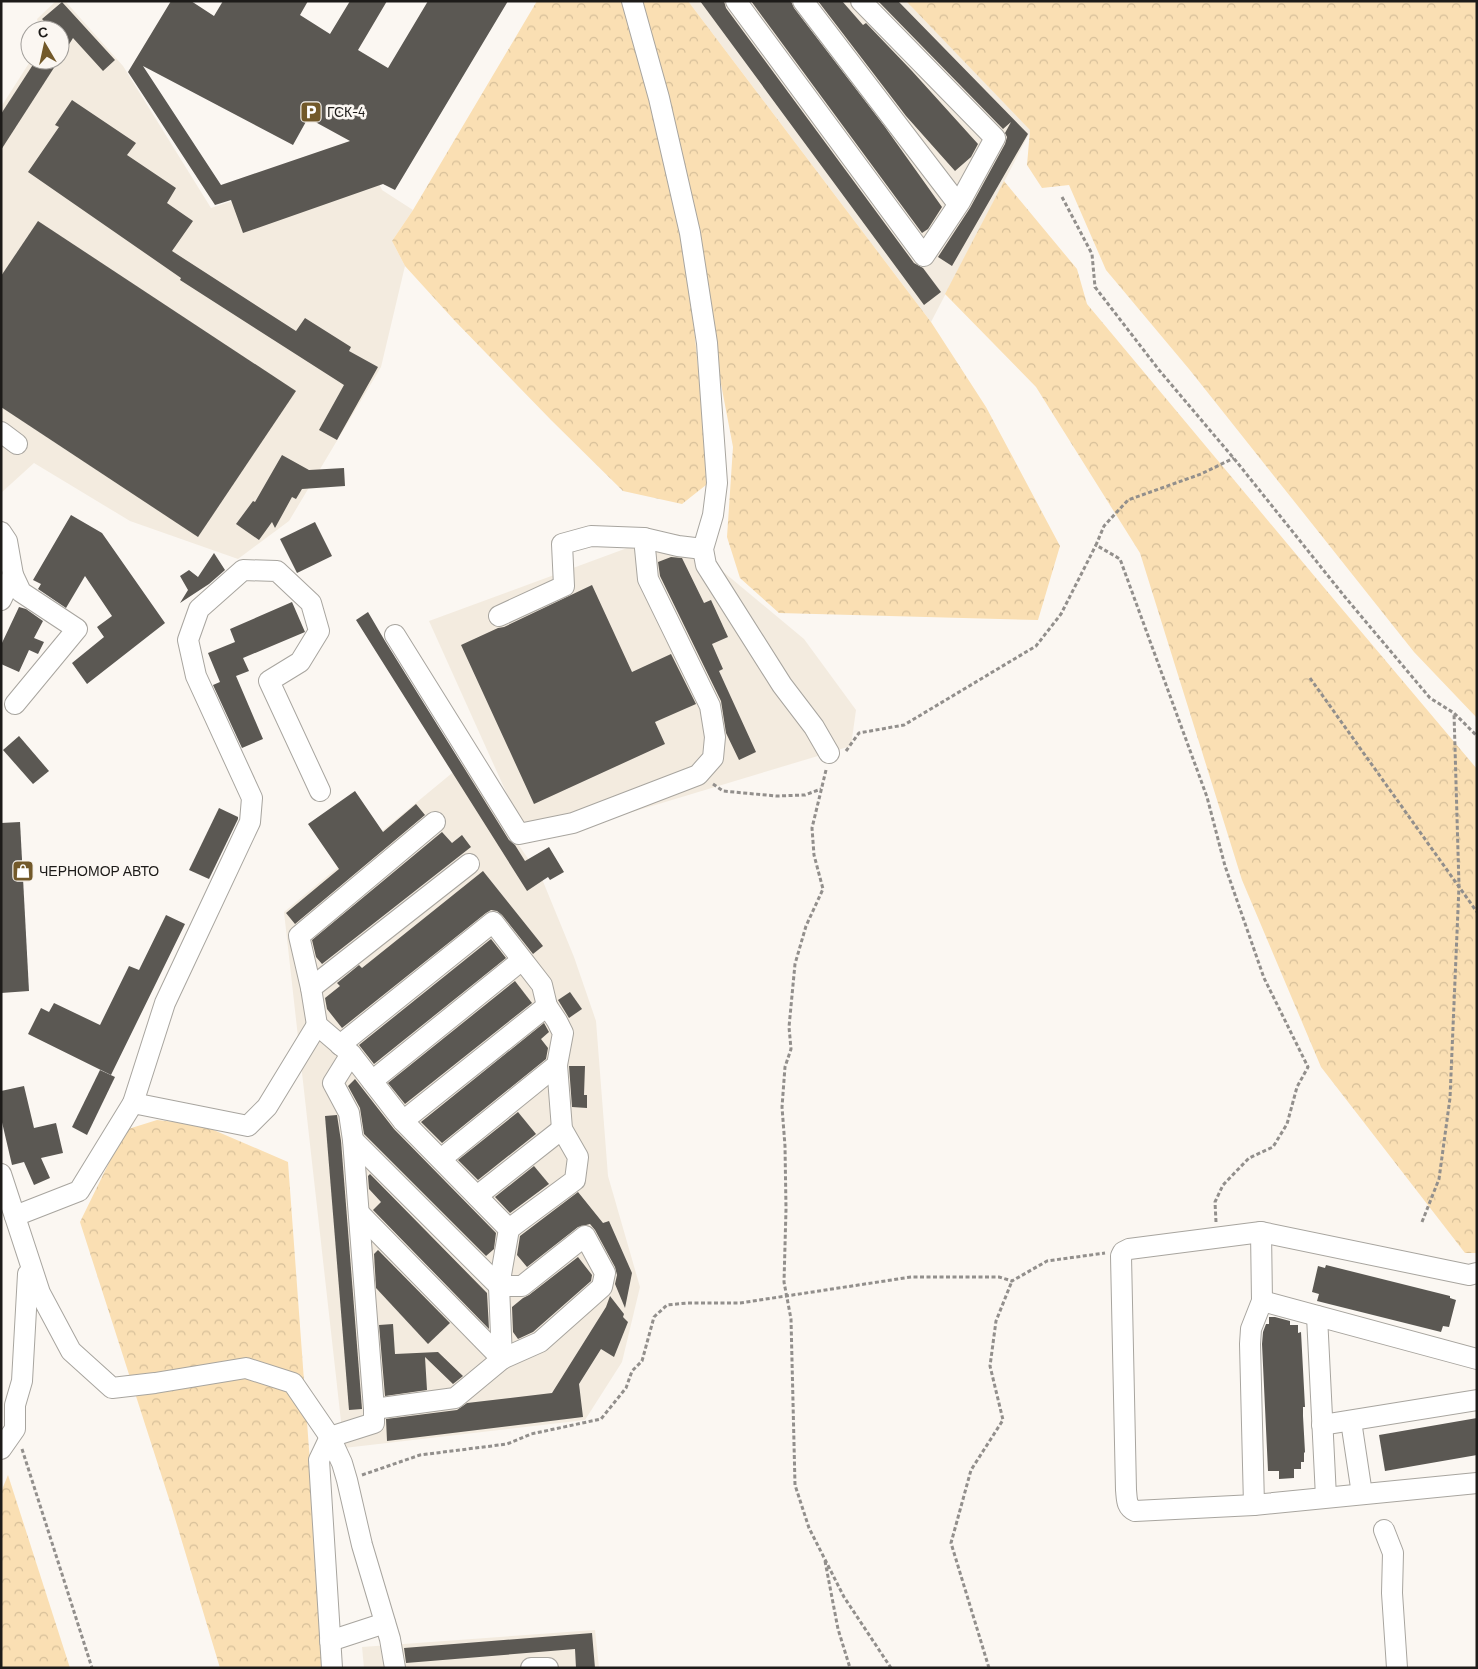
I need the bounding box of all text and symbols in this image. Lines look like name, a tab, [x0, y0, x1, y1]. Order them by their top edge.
north arrow	[20, 20, 70, 70]
text: С	[37, 22, 49, 41]
parking icon: ГСК-4	[299, 100, 323, 124]
place label: ГСК-4	[327, 103, 365, 120]
shop icon: ЧЕРНОМОР АВТО	[11, 859, 35, 883]
place label: ЧЕРНОМОР АВТО	[39, 862, 159, 879]

